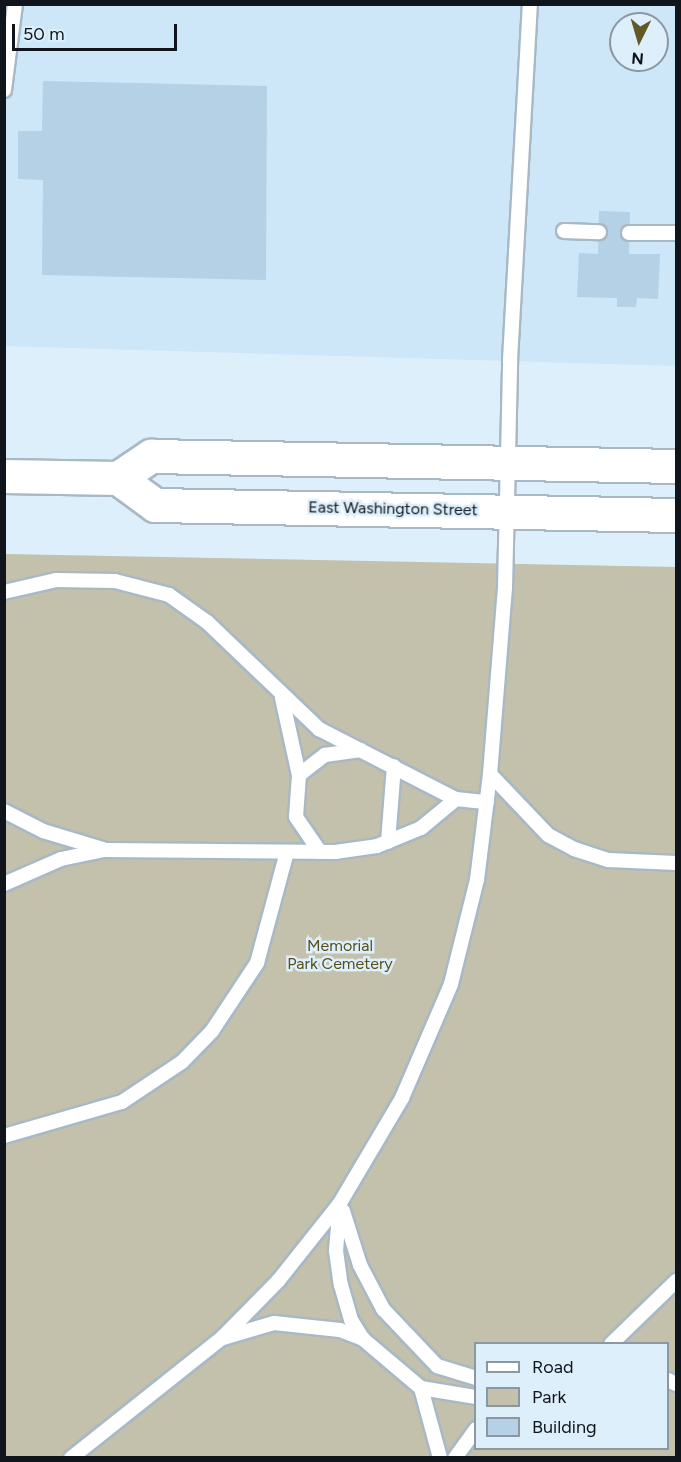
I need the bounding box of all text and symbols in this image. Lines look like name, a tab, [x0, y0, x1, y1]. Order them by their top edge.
scale bar	[15, 12, 180, 50]
north arrow	[609, 12, 669, 72]
text: 50 m	[23, 23, 65, 45]
text: N	[631, 48, 645, 68]
street label: East Washington Street	[308, 498, 478, 520]
park label: Memorial Park Cemetery	[287, 936, 393, 974]
legend	[474, 1342, 669, 1450]
text: Road	[532, 1356, 573, 1378]
text: Park	[532, 1386, 566, 1408]
text: Building	[532, 1416, 597, 1438]

